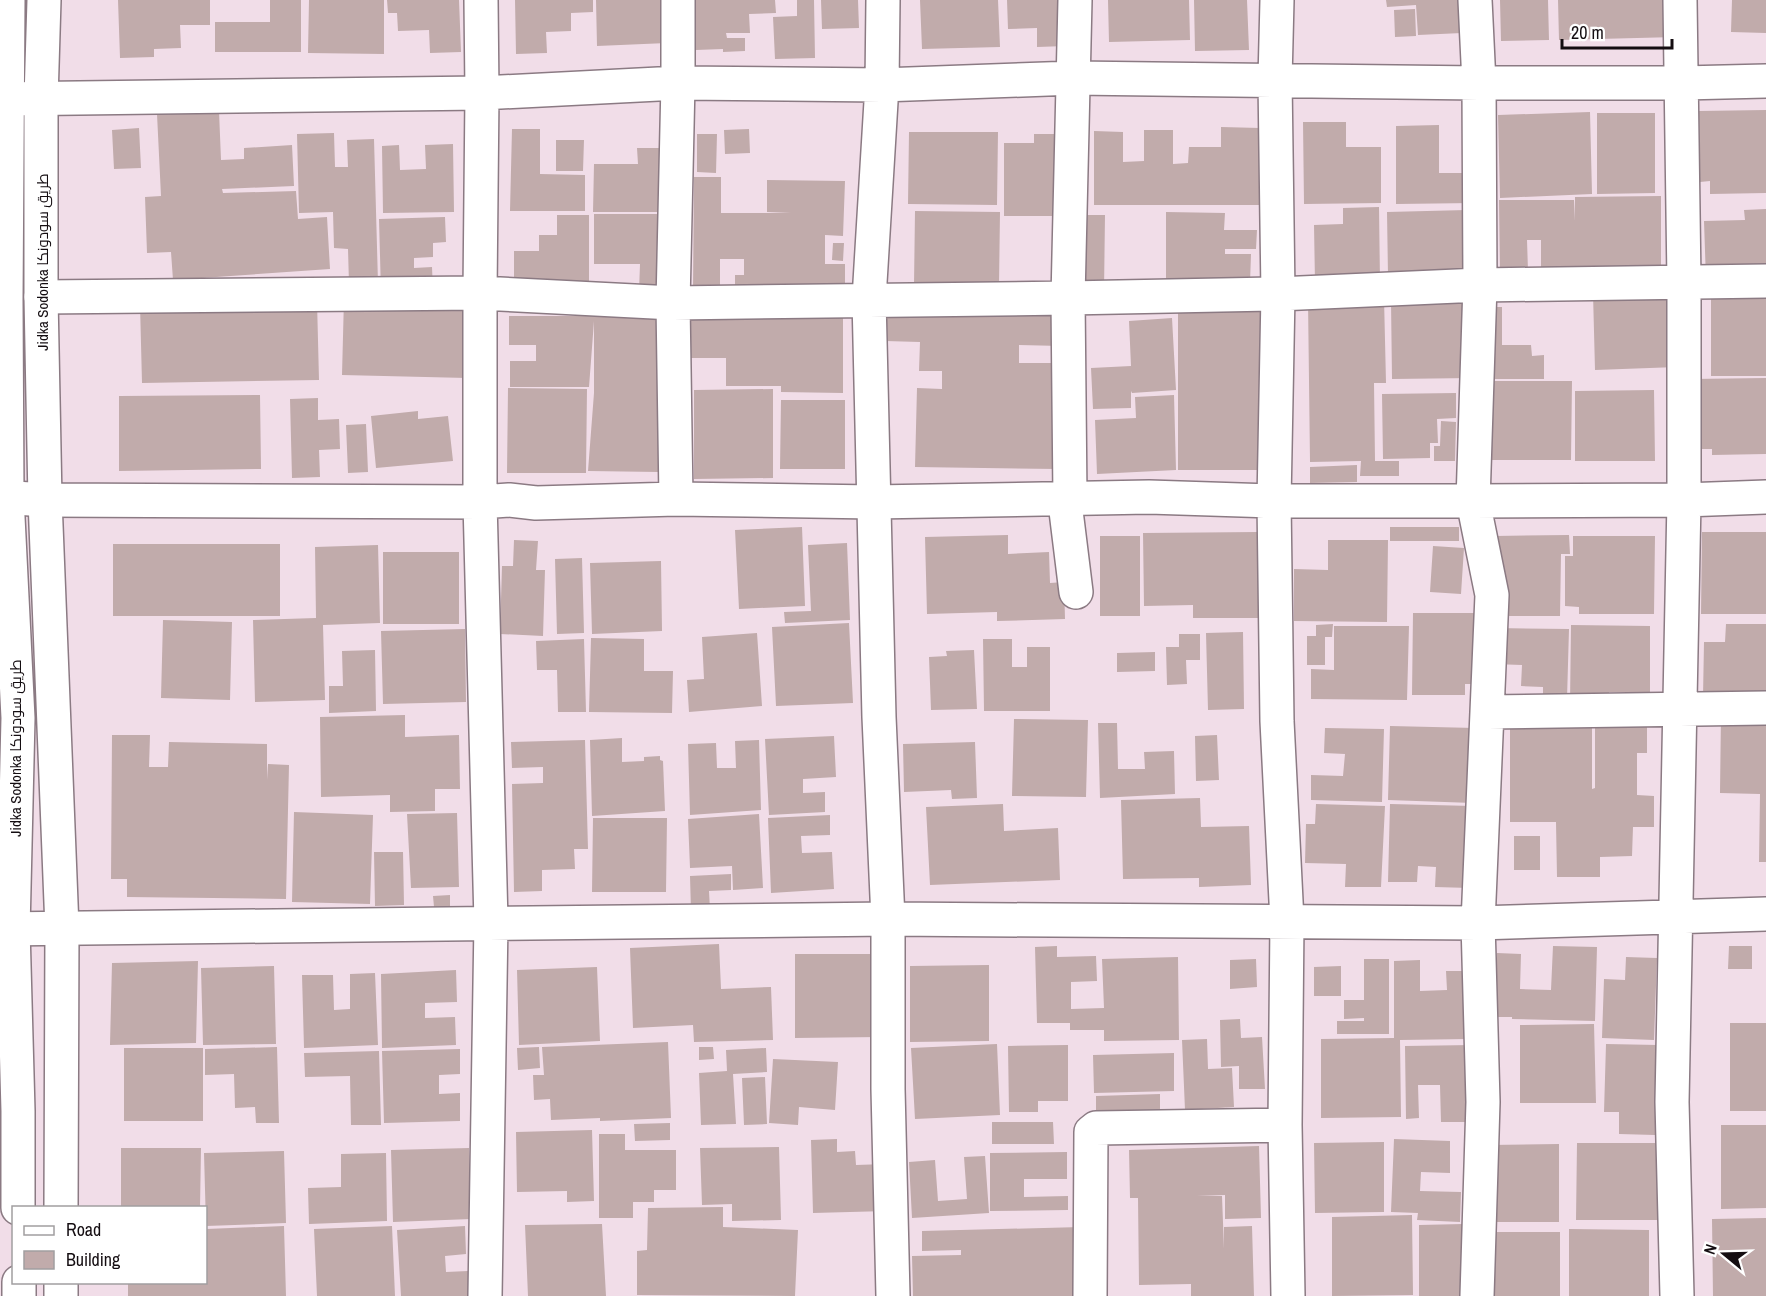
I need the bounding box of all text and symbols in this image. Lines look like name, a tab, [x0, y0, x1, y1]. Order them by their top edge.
scale bar	[1562, 12, 1672, 50]
text: 20 m	[1571, 20, 1604, 45]
street label: Jidka Sodonka طريق سودونكا	[32, 173, 53, 351]
street label: Jidka Sodonka طريق سودونكا	[5, 659, 26, 837]
legend	[12, 1206, 207, 1284]
text: Road	[66, 1217, 101, 1242]
north arrow	[1694, 1224, 1754, 1284]
text: N	[1698, 1241, 1722, 1257]
text: Building	[66, 1247, 121, 1272]

